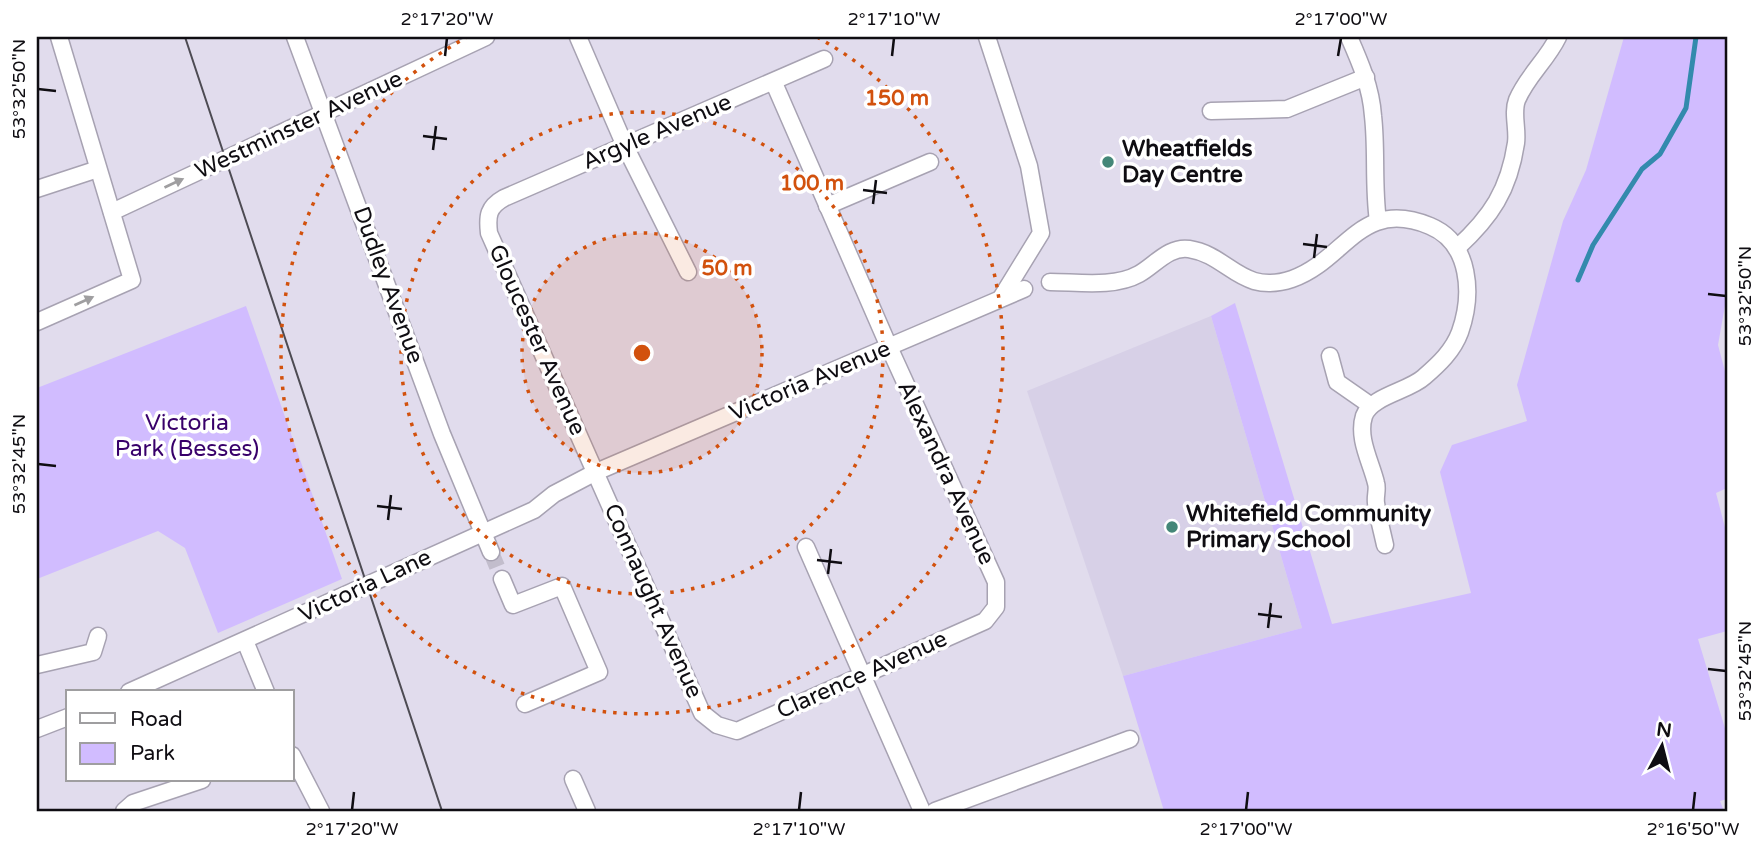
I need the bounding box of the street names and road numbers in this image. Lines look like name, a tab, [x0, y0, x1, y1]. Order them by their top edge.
street label: Westminster Avenue	[191, 65, 407, 185]
street label: Argyle Avenue	[578, 88, 736, 176]
street label: Dudley Avenue	[347, 203, 429, 367]
street label: Gloucester Avenue	[482, 240, 592, 440]
street label: Victoria Avenue	[725, 334, 895, 428]
street label: Alexandra Avenue	[891, 377, 1001, 569]
street label: Connaught Avenue	[598, 499, 708, 703]
street label: Victoria Lane	[294, 543, 436, 629]
street label: Clarence Avenue	[772, 625, 952, 725]

